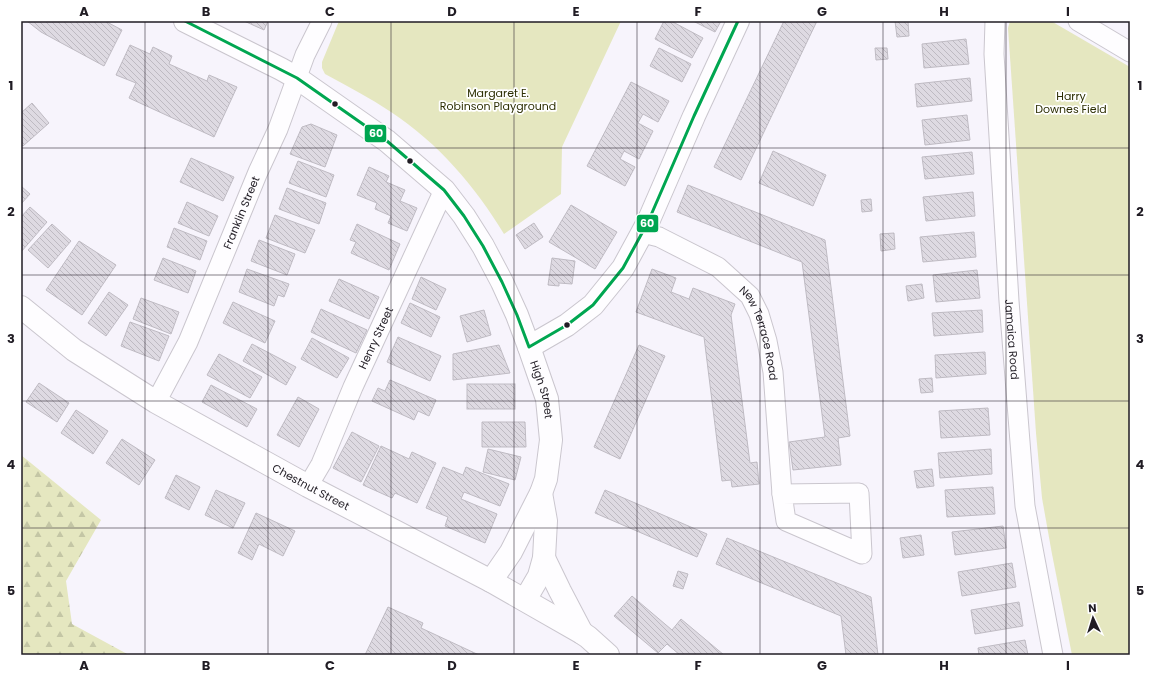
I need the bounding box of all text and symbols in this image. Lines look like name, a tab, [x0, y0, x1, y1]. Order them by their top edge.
text: A	[79, 2, 89, 21]
text: B	[202, 2, 211, 21]
text: C	[325, 2, 335, 21]
text: D	[447, 2, 457, 21]
text: E	[572, 2, 580, 21]
text: F	[694, 2, 702, 21]
text: G	[817, 2, 827, 21]
text: H	[939, 2, 949, 21]
text: I	[1066, 2, 1070, 21]
text: 1	[9, 76, 13, 95]
text: 1	[1138, 76, 1142, 95]
park label: Margaret E. Robinson Playground	[440, 85, 556, 114]
park label: Harry Downes Field	[1035, 88, 1107, 117]
unlabelled marker	[330, 99, 340, 109]
line badge: 60	[364, 124, 387, 143]
text: 60	[369, 125, 383, 141]
unlabelled marker	[405, 156, 415, 166]
street label: Franklin Street	[219, 174, 263, 251]
text: 2	[7, 202, 15, 221]
text: 2	[1136, 202, 1144, 221]
line badge: 60	[636, 214, 659, 233]
text: 60	[640, 215, 654, 231]
street label: New Terrace Road	[736, 282, 782, 381]
street label: Jamaica Road	[1001, 299, 1023, 380]
street label: Henry Street	[354, 304, 397, 372]
unlabelled marker	[562, 320, 572, 330]
text: 3	[7, 329, 15, 348]
text: 3	[1136, 329, 1144, 348]
street label: High Street	[526, 358, 557, 420]
text: 4	[7, 455, 16, 474]
text: 4	[1136, 455, 1145, 474]
street label: Chestnut Street	[269, 460, 352, 514]
text: 5	[7, 581, 15, 600]
text: 5	[1136, 581, 1144, 600]
north arrow	[1073, 598, 1113, 638]
text: N	[1088, 600, 1097, 616]
text: A	[79, 656, 89, 675]
text: B	[202, 656, 211, 675]
text: C	[325, 656, 335, 675]
text: D	[447, 656, 457, 675]
text: E	[572, 656, 580, 675]
text: F	[694, 656, 702, 675]
text: G	[817, 656, 827, 675]
text: H	[939, 656, 949, 675]
text: I	[1066, 656, 1070, 675]

